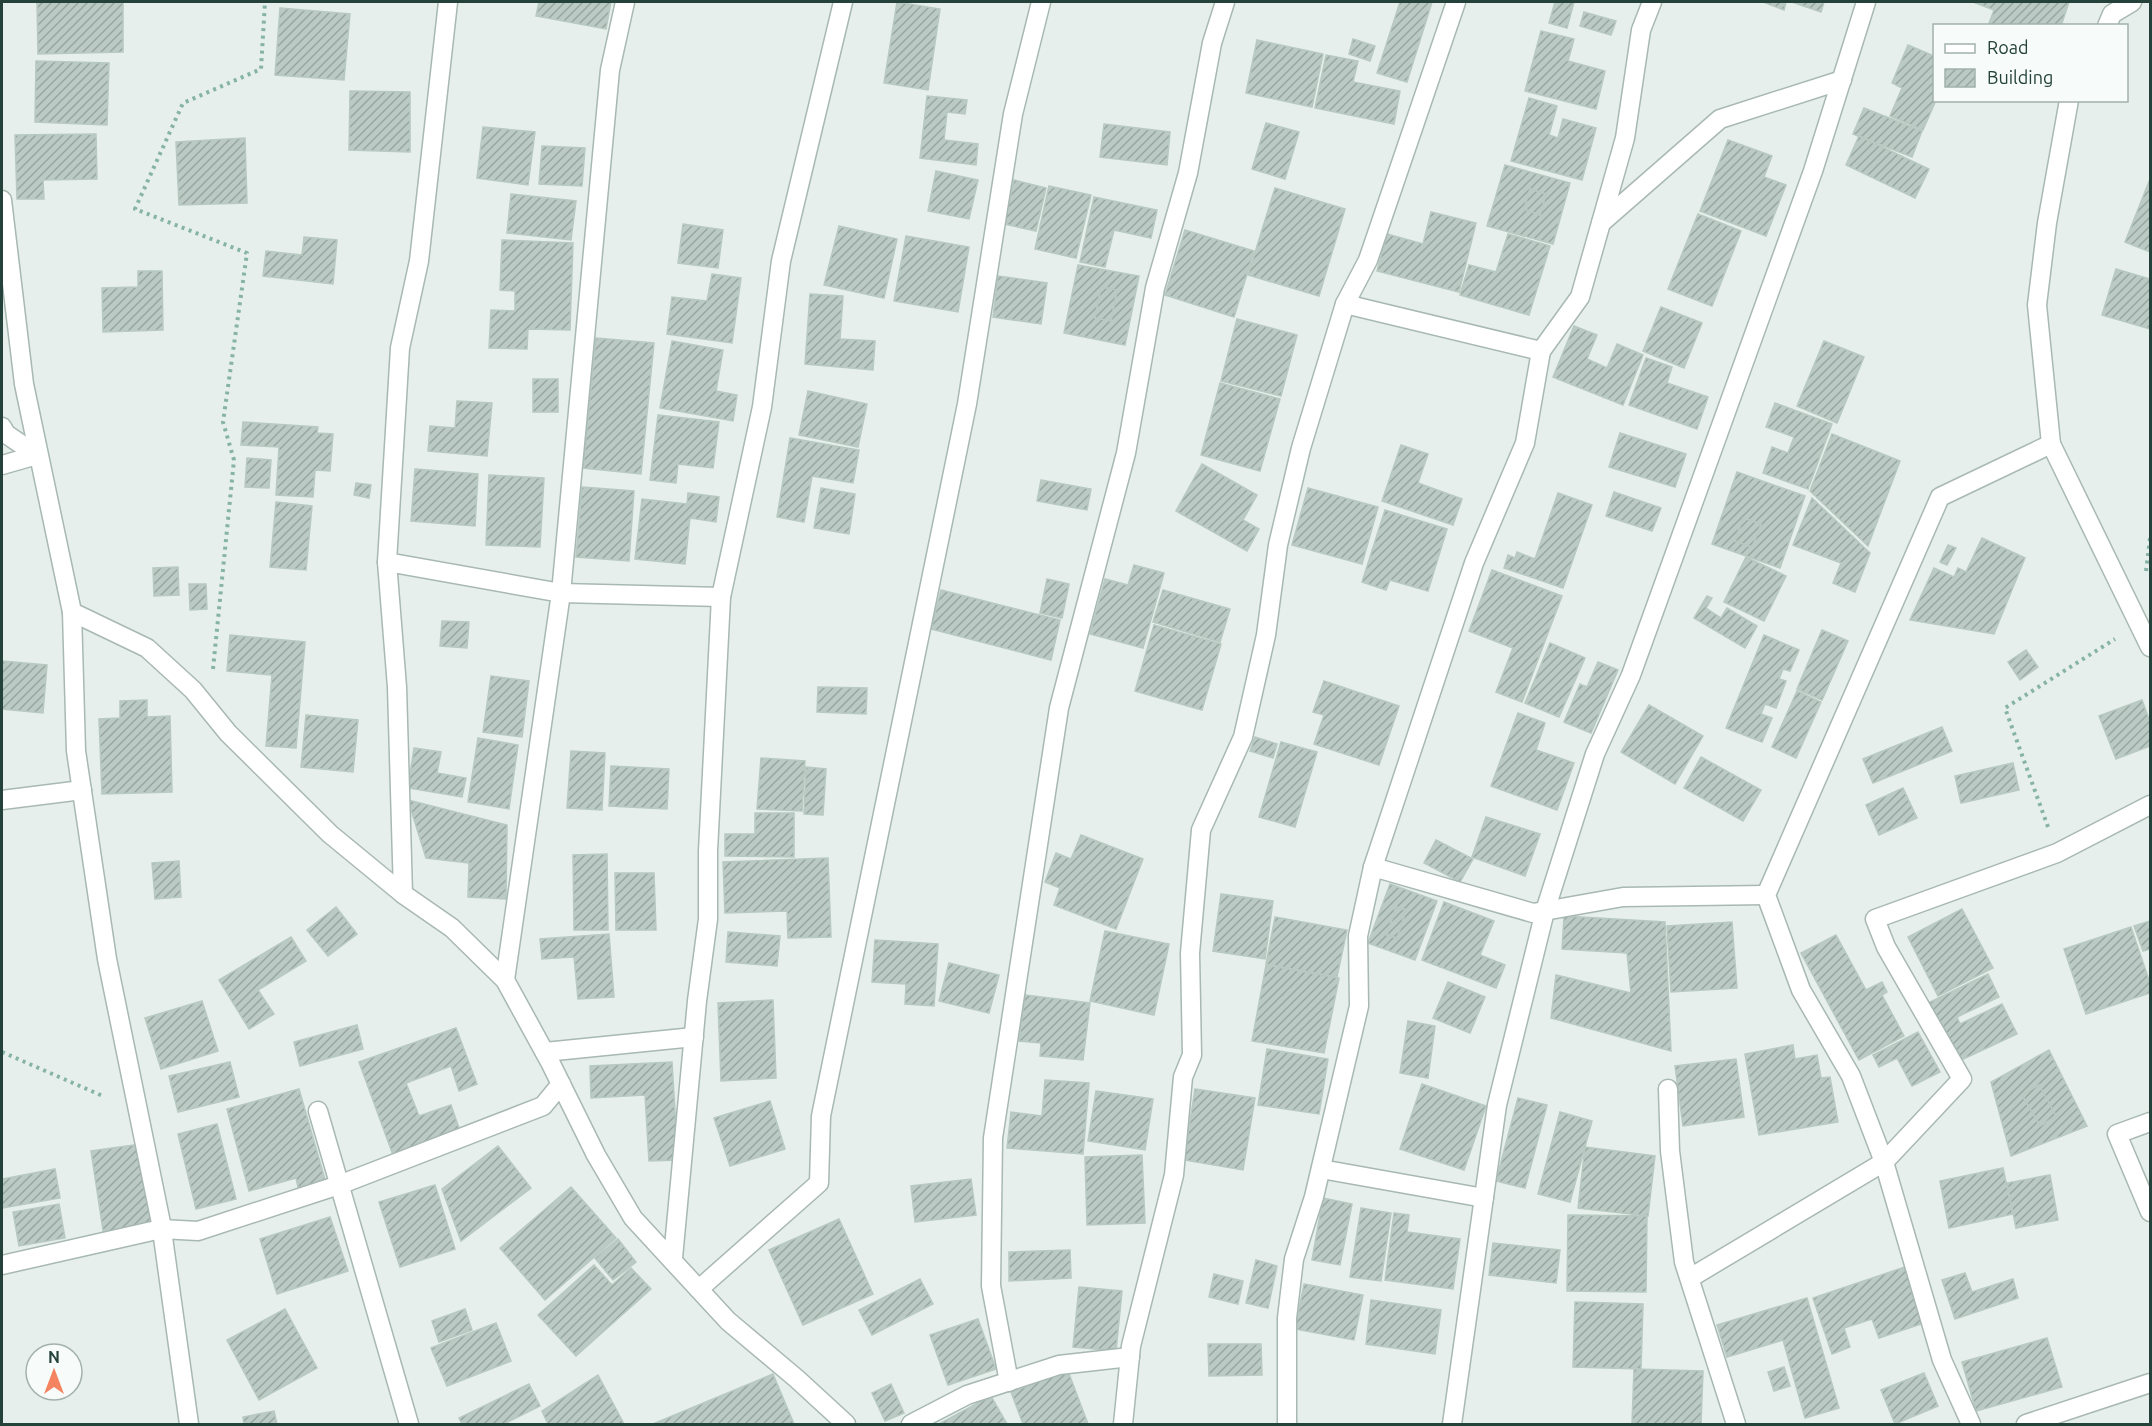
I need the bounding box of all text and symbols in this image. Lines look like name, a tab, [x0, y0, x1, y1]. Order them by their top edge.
legend	[1933, 24, 2128, 102]
text: Road	[1987, 37, 2029, 57]
text: Building	[1987, 67, 2053, 87]
north arrow	[24, 1342, 84, 1402]
text: N	[48, 1348, 60, 1366]

